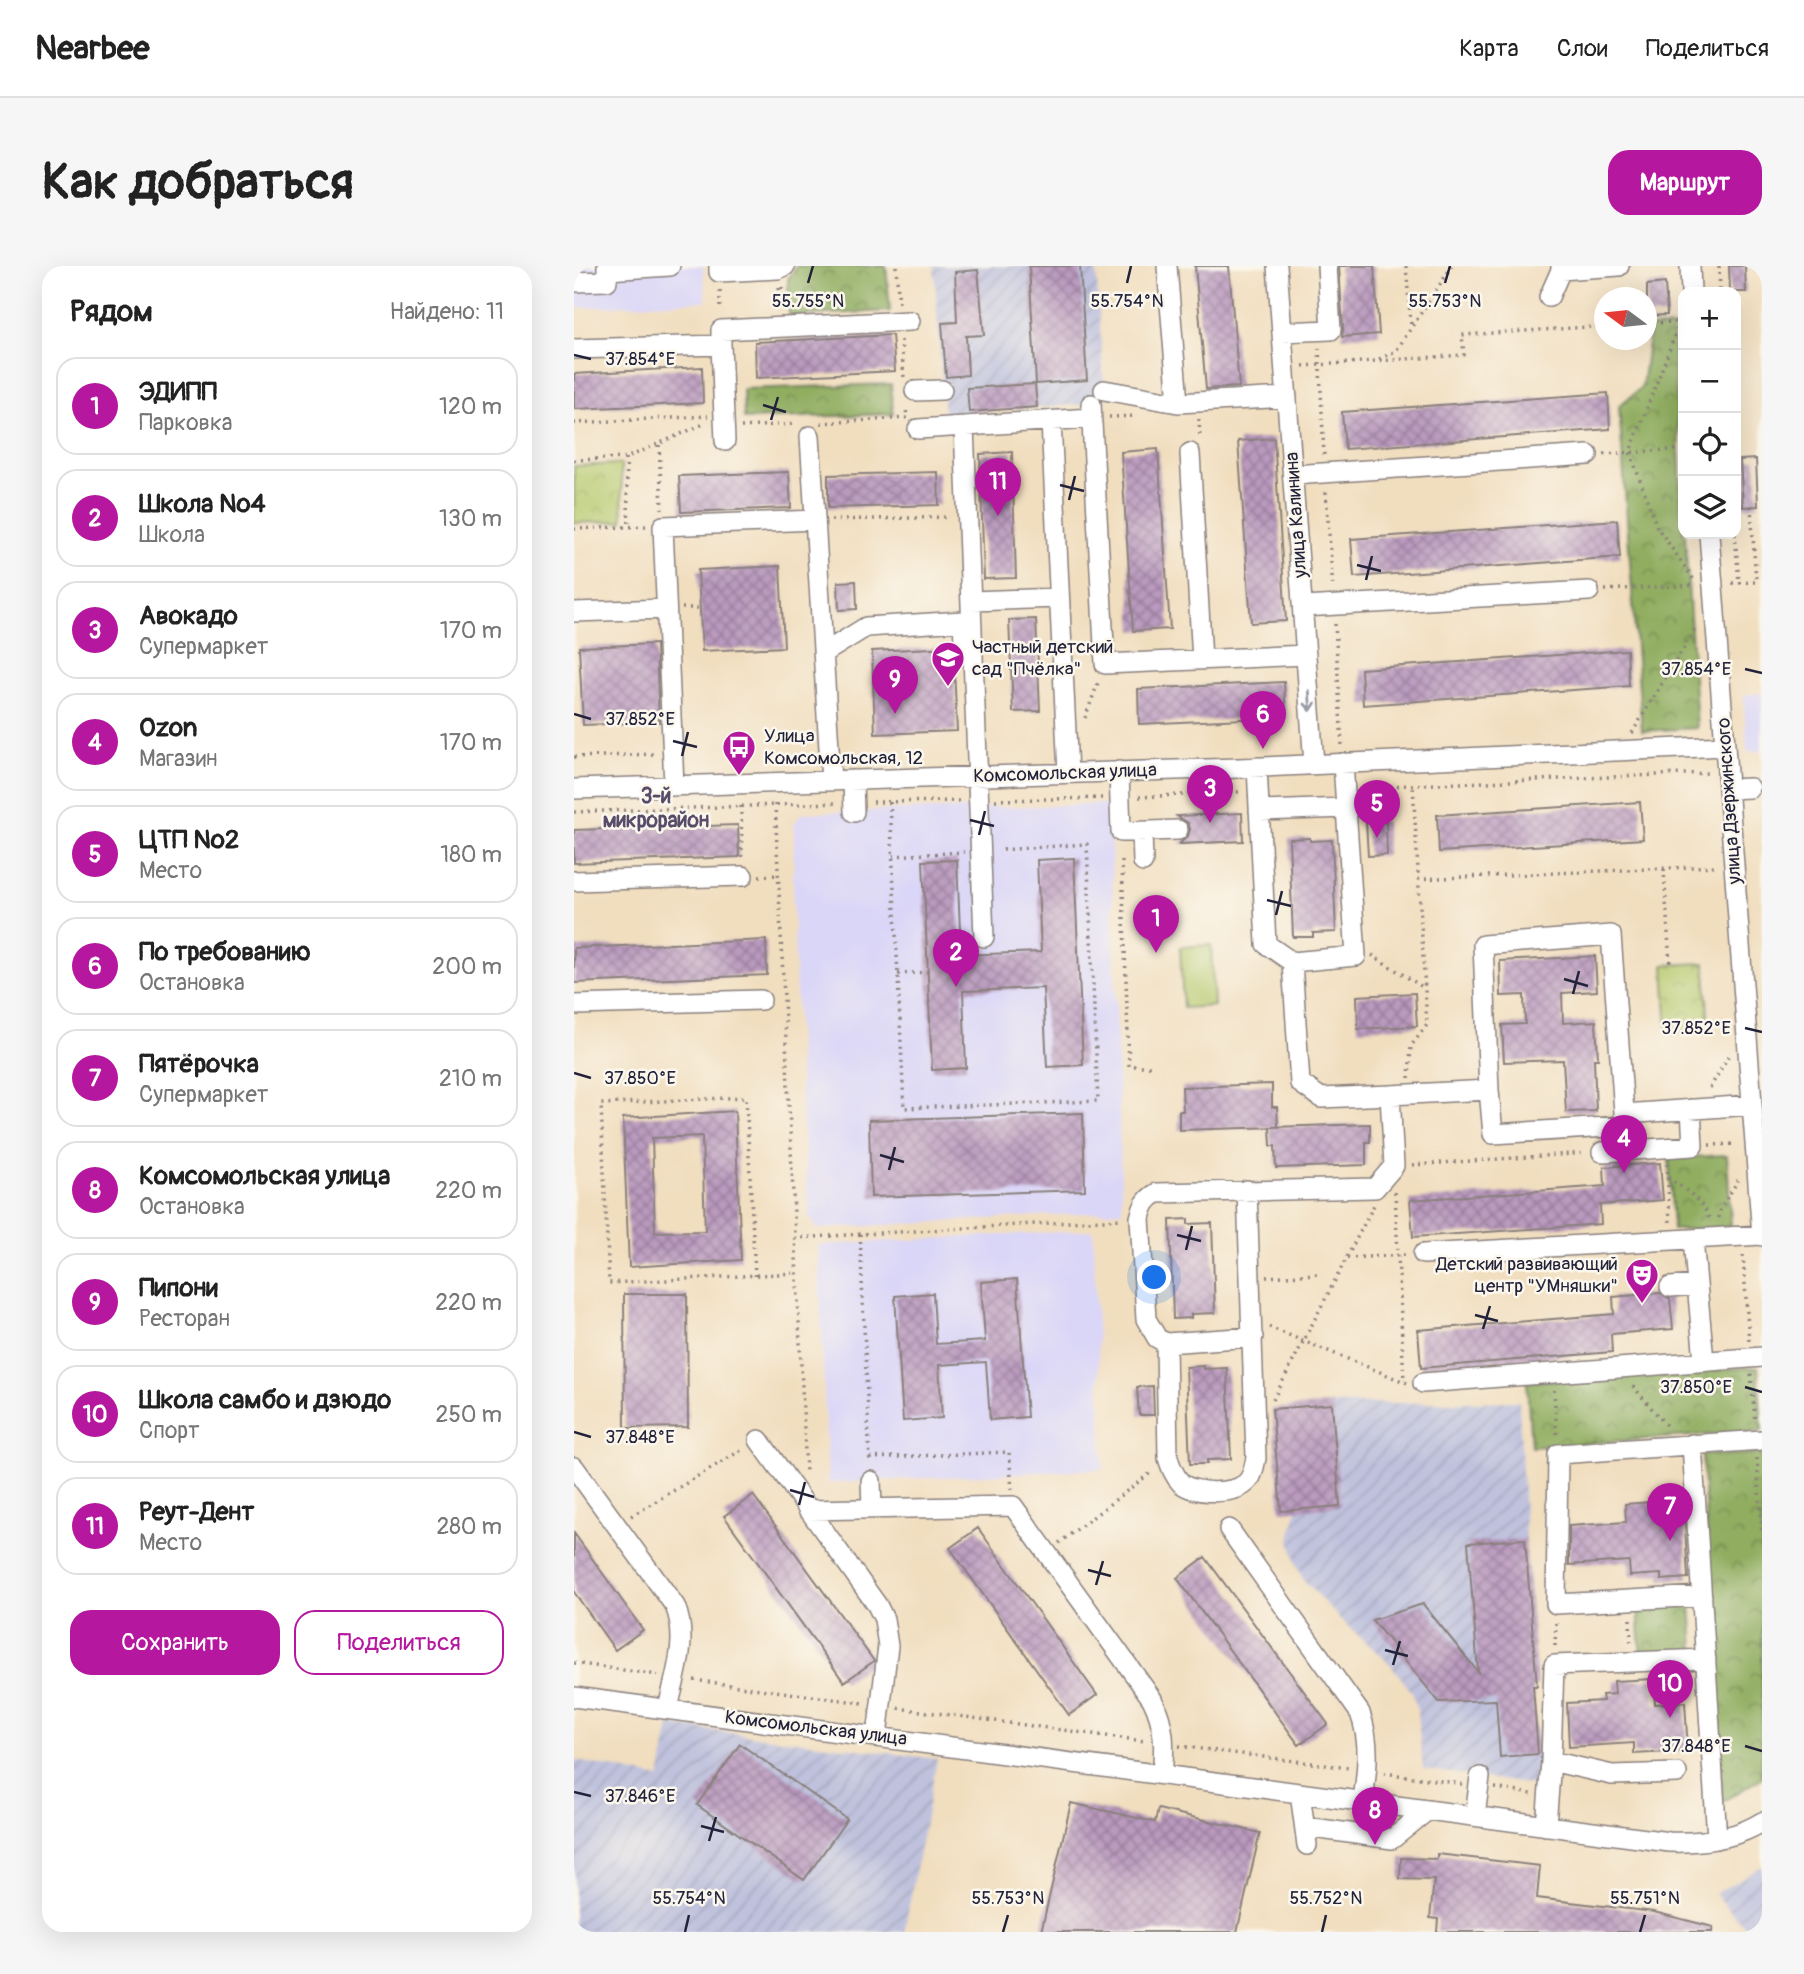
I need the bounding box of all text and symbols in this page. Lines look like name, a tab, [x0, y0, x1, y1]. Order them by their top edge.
text: Nearbee	[35, 28, 149, 69]
text: Карта	[1459, 34, 1519, 63]
text: Слои	[1557, 34, 1608, 63]
text: Поделиться	[1646, 34, 1769, 63]
button: Маршрут	[1608, 150, 1762, 215]
text: Как добраться	[42, 152, 354, 213]
north arrow	[1594, 287, 1657, 350]
map controls	[1678, 287, 1741, 539]
button: +	[1678, 287, 1741, 350]
text: 55.755°N	[772, 290, 844, 313]
text: 55.754°N	[1090, 290, 1164, 313]
text: 55.753°N	[1409, 290, 1481, 313]
text: Рядом	[70, 293, 153, 330]
text: Найдено: 11	[390, 297, 504, 326]
text: 37.854°E	[605, 348, 675, 371]
button: −	[1678, 350, 1741, 413]
text: ЭДИПП	[139, 376, 217, 408]
text: 1	[91, 392, 100, 421]
text: 120 m	[439, 392, 502, 421]
text: Парковка	[139, 408, 232, 437]
button: locate	[1678, 413, 1741, 476]
street label: улица Калинина	[1280, 451, 1312, 580]
pin: 11	[975, 458, 1021, 516]
button: layers	[1678, 476, 1741, 539]
text: Школа №4	[139, 488, 266, 520]
text: 2	[89, 504, 101, 533]
text: 130 m	[439, 504, 502, 533]
text: Школа	[139, 520, 205, 549]
text: Авокадо	[139, 600, 238, 632]
text: 3	[89, 616, 101, 645]
text: 170 m	[440, 616, 502, 645]
text: Супермаркет	[139, 632, 268, 661]
place label: Частный детский сад "Пчёлка"	[972, 635, 1113, 681]
school or university icon: Частный детский сад "Пчёлка"	[929, 639, 967, 688]
pin: 9	[872, 656, 918, 714]
text: 37.854°E	[1661, 658, 1731, 681]
one-way arrow	[1303, 689, 1316, 712]
pin: 6	[1240, 691, 1286, 749]
text: 37.852°E	[605, 708, 675, 731]
text: Ozon	[139, 712, 197, 744]
street label: улица Дзержинского	[1711, 717, 1747, 886]
place label: Улица Комсомольская, 12	[764, 724, 923, 770]
text: 4	[88, 728, 102, 757]
text: 170 m	[440, 728, 502, 757]
bus stop icon: Улица Комсомольская, 12	[720, 728, 758, 777]
text: Магазин	[139, 744, 218, 773]
street label: Комсомольская улица	[973, 758, 1157, 788]
pin: 3	[1187, 765, 1233, 823]
pin: 5	[1354, 780, 1400, 838]
district label: 3-й микрорайон	[603, 783, 709, 834]
text: ЦТП №2	[139, 824, 239, 856]
text: 5	[89, 840, 101, 869]
text: 180 m	[440, 840, 502, 869]
text: Место	[139, 856, 202, 885]
pin: 1	[1133, 895, 1179, 953]
pin: 2	[933, 929, 979, 987]
text: По требованию	[139, 936, 311, 968]
text: 6	[88, 952, 102, 981]
text: 200 m	[432, 952, 502, 981]
text: Остановка	[139, 968, 245, 997]
text: 37.852°E	[1661, 1017, 1731, 1040]
text: Пятёрочка	[139, 1048, 259, 1080]
text: 7	[89, 1064, 101, 1093]
text: 210 m	[439, 1064, 502, 1093]
text: 37.850°E	[604, 1067, 676, 1090]
text: Супермаркет	[139, 1080, 268, 1109]
pin: 4	[1601, 1115, 1647, 1173]
text: Комсомольская улица	[139, 1160, 390, 1192]
text: 8	[89, 1176, 101, 1205]
text: 220 m	[435, 1176, 502, 1205]
text: Остановка	[139, 1192, 245, 1221]
place label: Детский развивающий центр "УМняшки"	[1435, 1252, 1618, 1298]
theatre icon: Детский развивающий центр "УМняшки"	[1623, 1256, 1661, 1305]
your location	[1137, 1260, 1171, 1294]
text: Пипони	[139, 1272, 218, 1304]
text: 9	[89, 1288, 101, 1317]
text: 220 m	[435, 1288, 502, 1317]
text: Ресторан	[139, 1304, 230, 1333]
text: 37.850°E	[1660, 1376, 1732, 1399]
text: Школа самбо и дзюдо	[139, 1384, 391, 1416]
text: 10	[83, 1400, 107, 1429]
text: 250 m	[436, 1400, 502, 1429]
text: Спорт	[139, 1416, 200, 1445]
text: 37.848°E	[605, 1426, 675, 1449]
pin: 7	[1647, 1483, 1693, 1541]
text: Реут-Дент	[139, 1496, 254, 1528]
text: 11	[86, 1512, 104, 1541]
text: 280 m	[436, 1512, 502, 1541]
text: Место	[139, 1528, 202, 1557]
button: Сохранить	[70, 1610, 280, 1675]
button: Поделиться	[294, 1610, 504, 1675]
pin: 10	[1647, 1660, 1693, 1718]
street label: Комсомольская улица	[723, 1705, 909, 1751]
text: 37.848°E	[1661, 1735, 1731, 1758]
text: 37.846°E	[605, 1785, 675, 1808]
pin: 8	[1352, 1787, 1398, 1845]
text: 55.754°N	[652, 1887, 726, 1910]
text: 55.753°N	[972, 1887, 1044, 1910]
text: 55.752°N	[1290, 1887, 1362, 1910]
text: 55.751°N	[1610, 1887, 1680, 1910]

